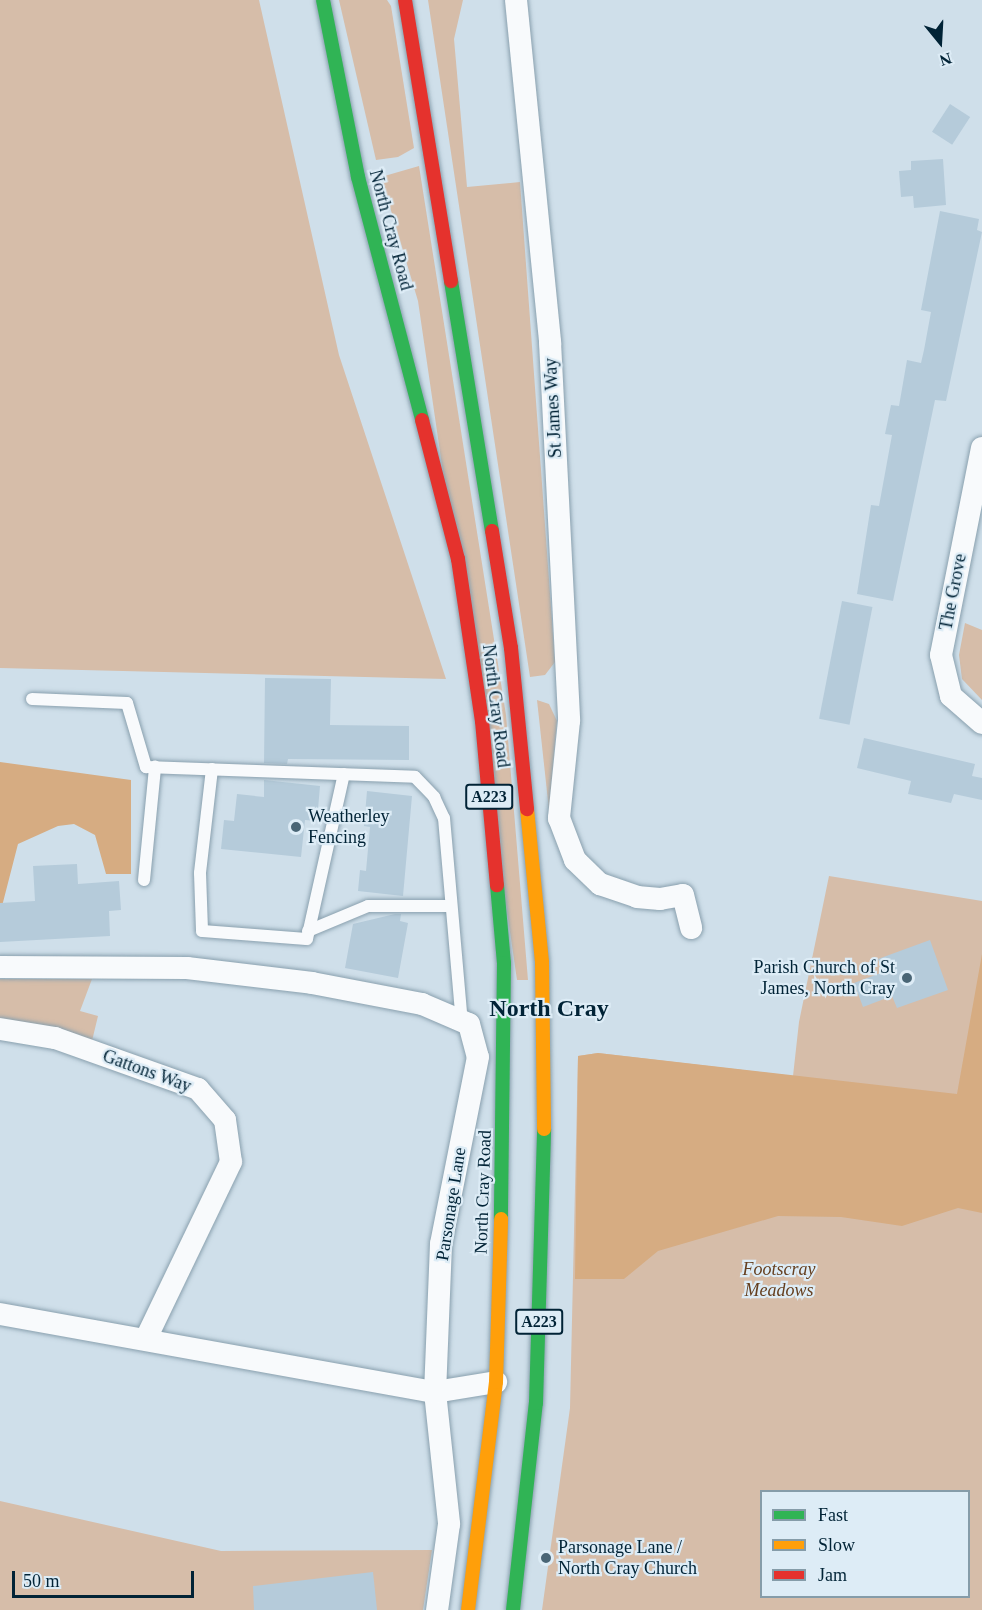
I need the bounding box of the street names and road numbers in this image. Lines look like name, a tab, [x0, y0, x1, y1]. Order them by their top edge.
street label: North Cray Road	[365, 167, 417, 293]
street label: St James Way	[540, 357, 566, 459]
street label: The Grove	[935, 552, 971, 632]
street label: North Cray Road	[478, 643, 514, 769]
road number: A223	[465, 784, 513, 810]
street label: Gattons Way	[100, 1045, 194, 1097]
street label: North Cray Road	[470, 1130, 496, 1254]
street label: Parsonage Lane	[431, 1146, 471, 1262]
road number: A223	[515, 1309, 563, 1335]

